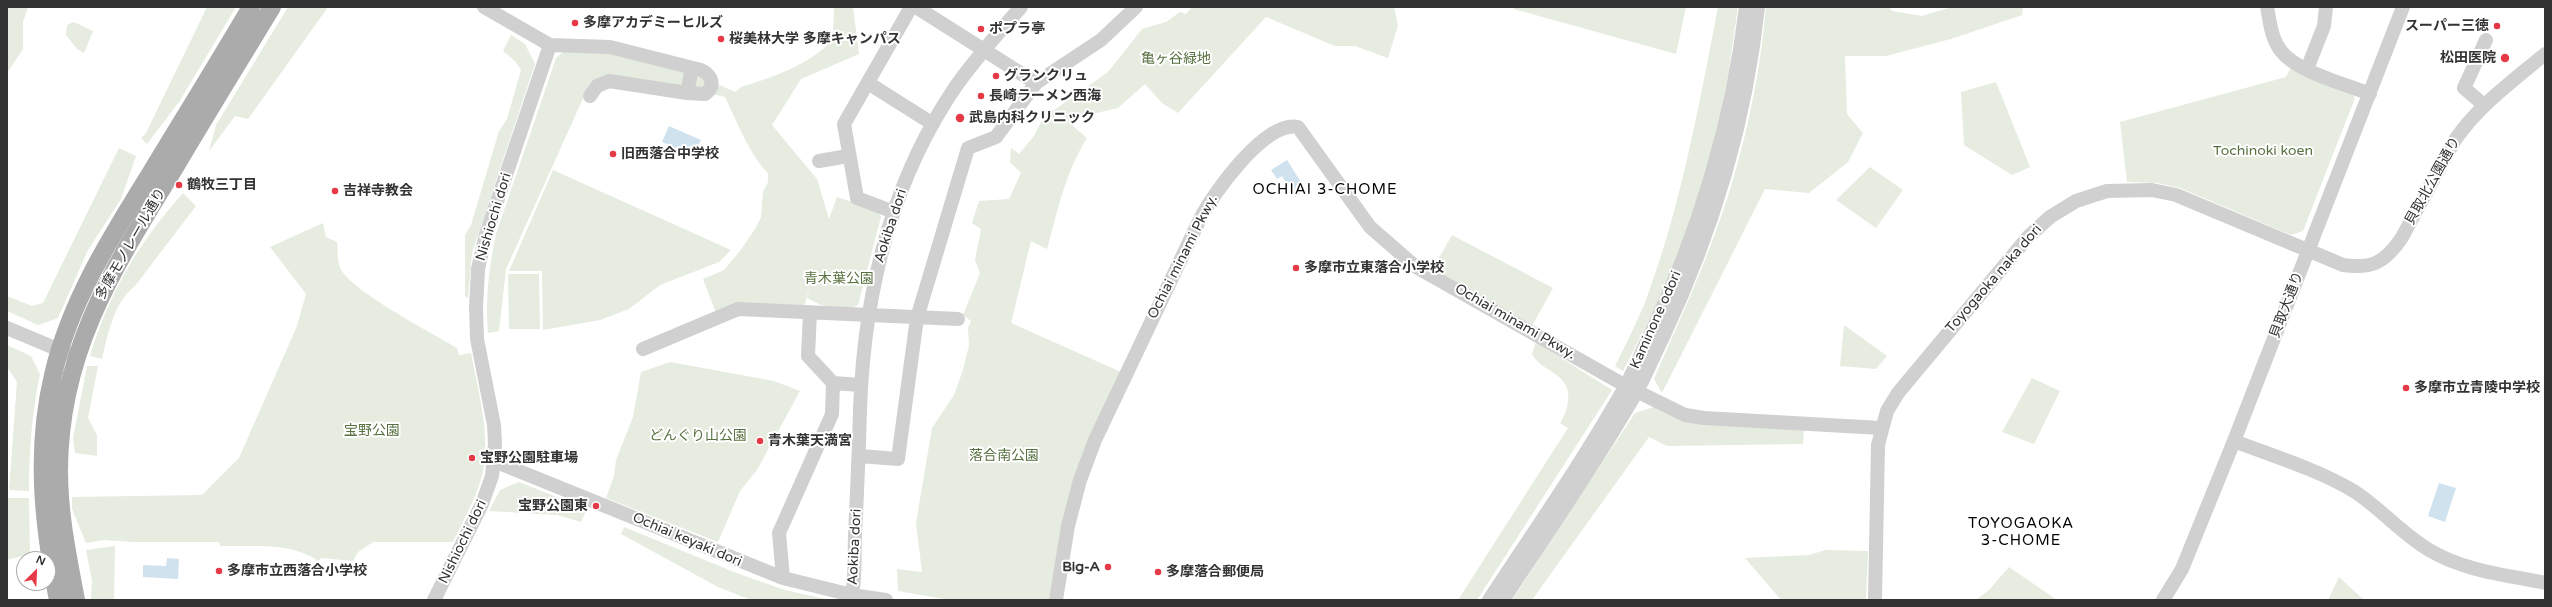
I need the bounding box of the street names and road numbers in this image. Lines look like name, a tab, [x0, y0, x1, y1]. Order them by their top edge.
street label: 貝取北公園通り	[2402, 134, 2464, 228]
street label: Nishiochi dori	[473, 171, 515, 263]
street label: 多摩モノレール通り	[92, 185, 170, 303]
street label: Aokiba dori	[871, 187, 911, 265]
street label: Ochiai minami Pkwy.	[1144, 192, 1222, 322]
street label: Toyogaoka naka dori	[1942, 221, 2046, 337]
street label: Kaminone odori	[1627, 268, 1685, 372]
street label: 貝取大通り	[2267, 269, 2307, 341]
street label: Ochiai minami Pkwy.	[1452, 280, 1578, 364]
street label: Nishiochi dori	[435, 497, 491, 587]
street label: Aokiba dori	[845, 508, 865, 586]
street label: Ochiai keyaki dori	[630, 509, 744, 571]

